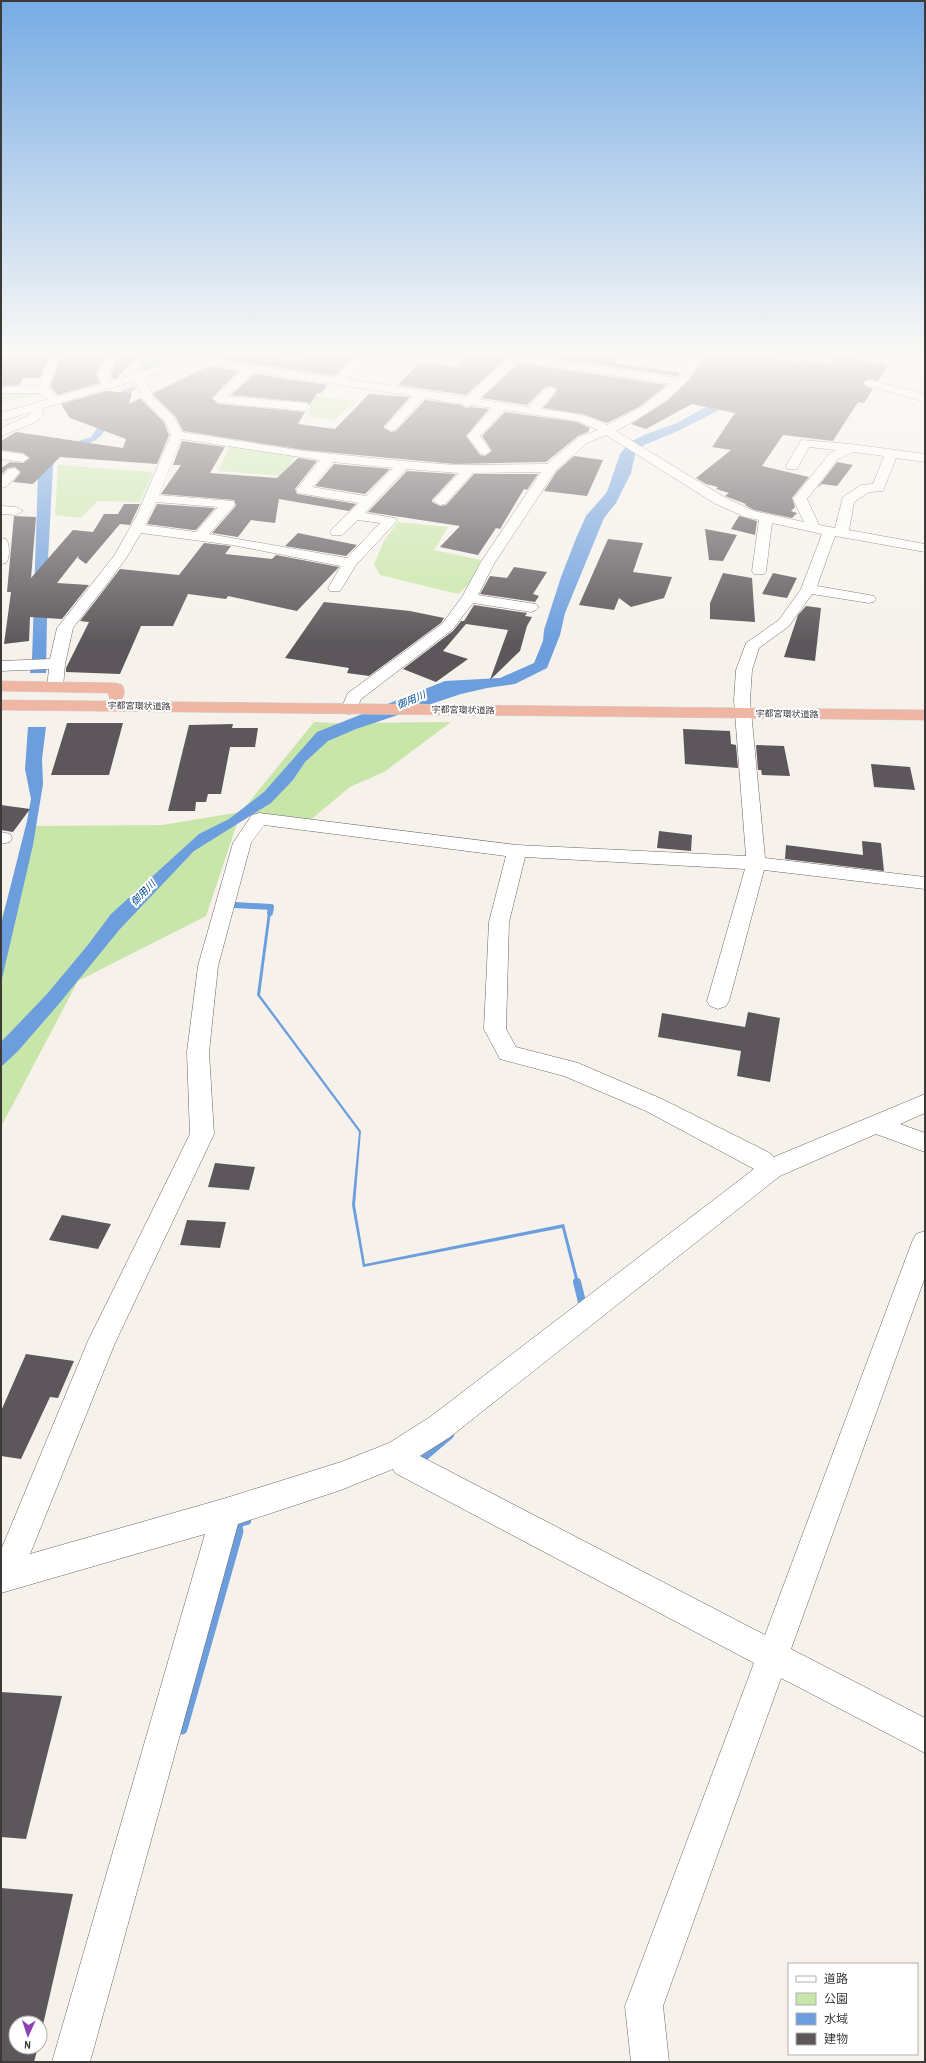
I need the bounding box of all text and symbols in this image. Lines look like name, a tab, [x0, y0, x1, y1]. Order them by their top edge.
water label: 御用川	[395, 688, 428, 712]
street label: 宇都宮環状道路	[107, 699, 171, 713]
street label: 宇都宮環状道路	[431, 703, 495, 717]
street label: 宇都宮環状道路	[755, 707, 819, 721]
water label: 御用川	[128, 877, 159, 908]
legend	[788, 1963, 918, 2055]
text: 道路	[824, 1971, 848, 1987]
text: 公園	[824, 1991, 848, 2007]
text: 水域	[824, 2011, 848, 2027]
north arrow	[8, 2015, 48, 2055]
text: 建物	[824, 2031, 848, 2047]
text: N	[24, 2038, 31, 2052]

